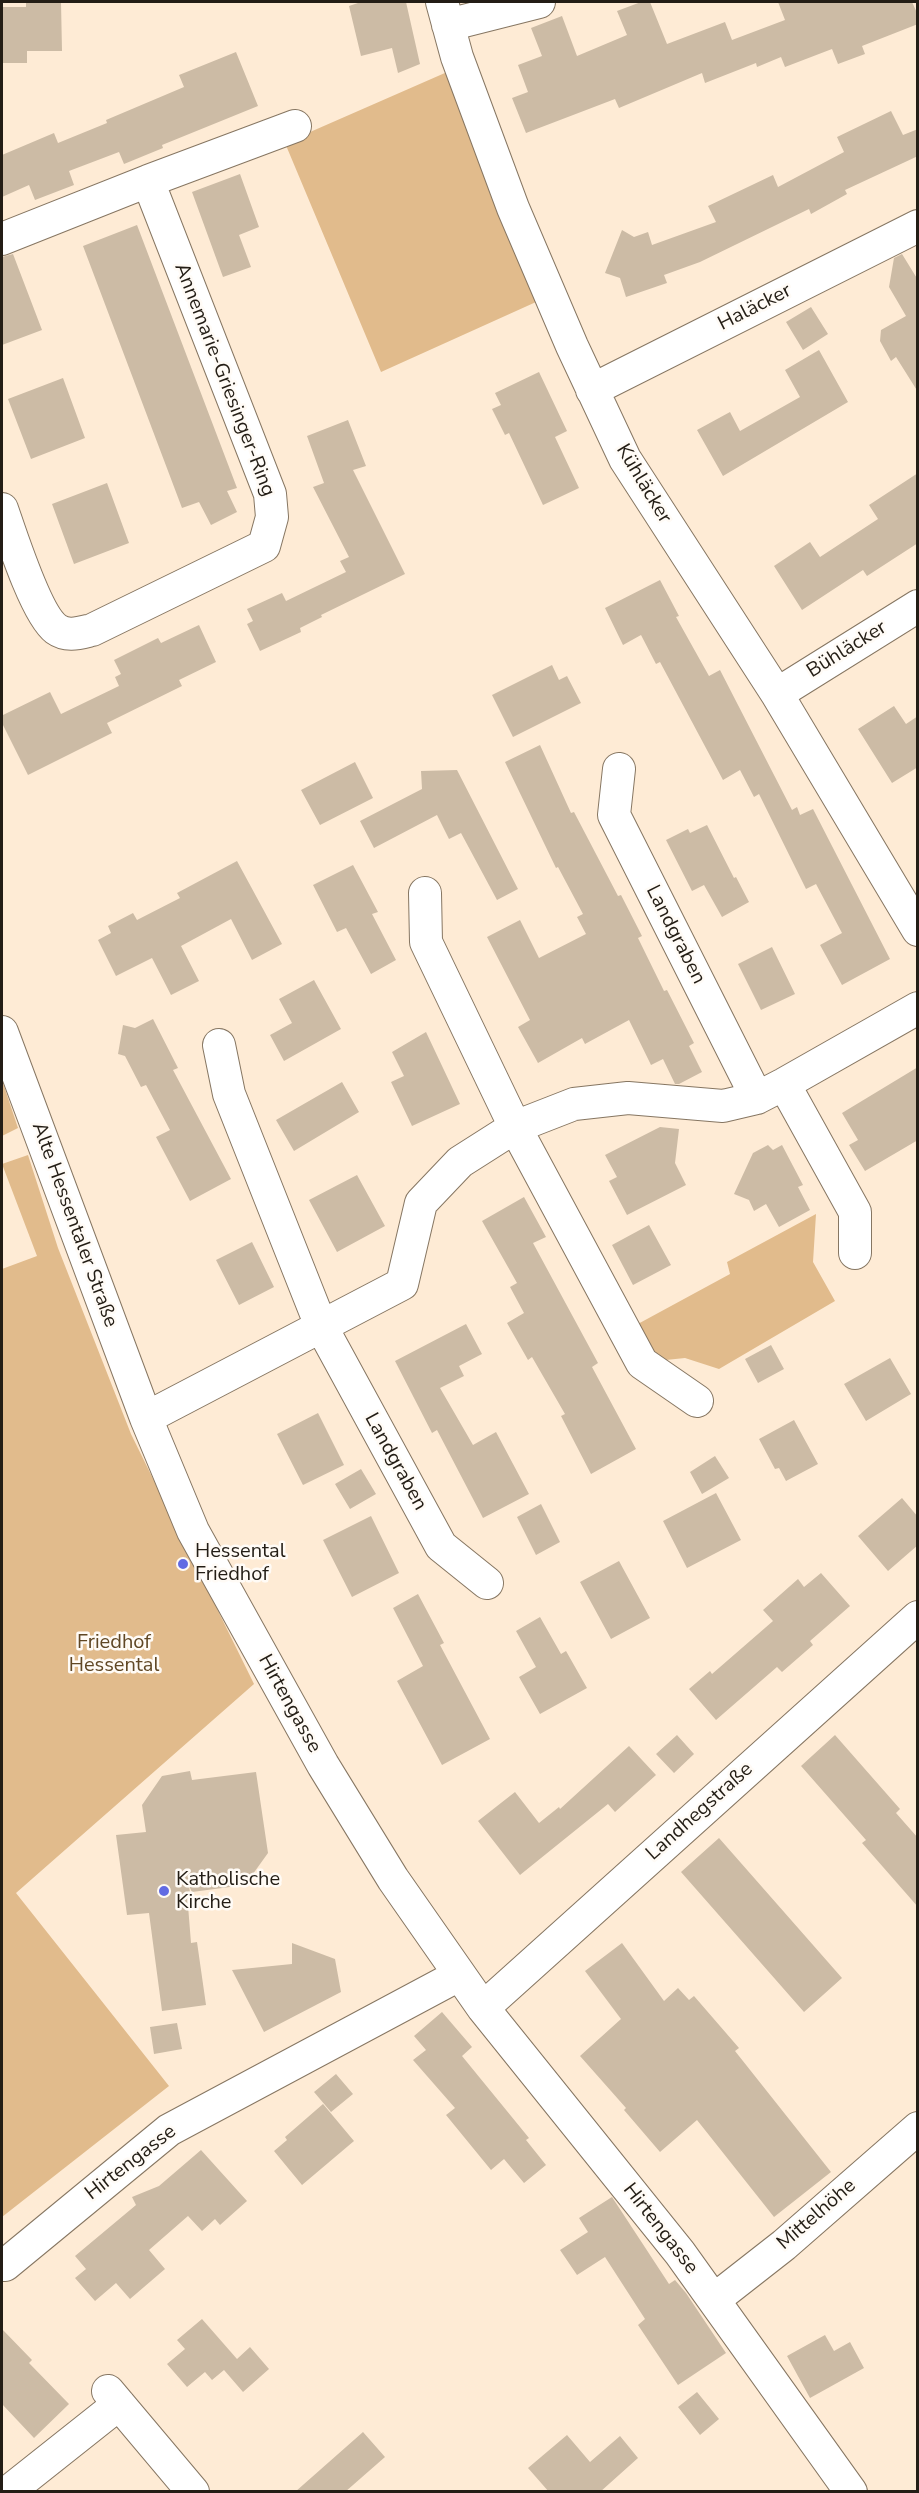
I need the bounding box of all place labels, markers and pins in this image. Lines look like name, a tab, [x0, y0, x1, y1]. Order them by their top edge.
place label: Hessental Friedhof	[195, 1540, 286, 1587]
marker: Hessental Friedhof	[176, 1557, 190, 1571]
place label: Katholische Kirche	[176, 1868, 280, 1915]
marker: Katholische Kirche	[157, 1884, 171, 1898]

